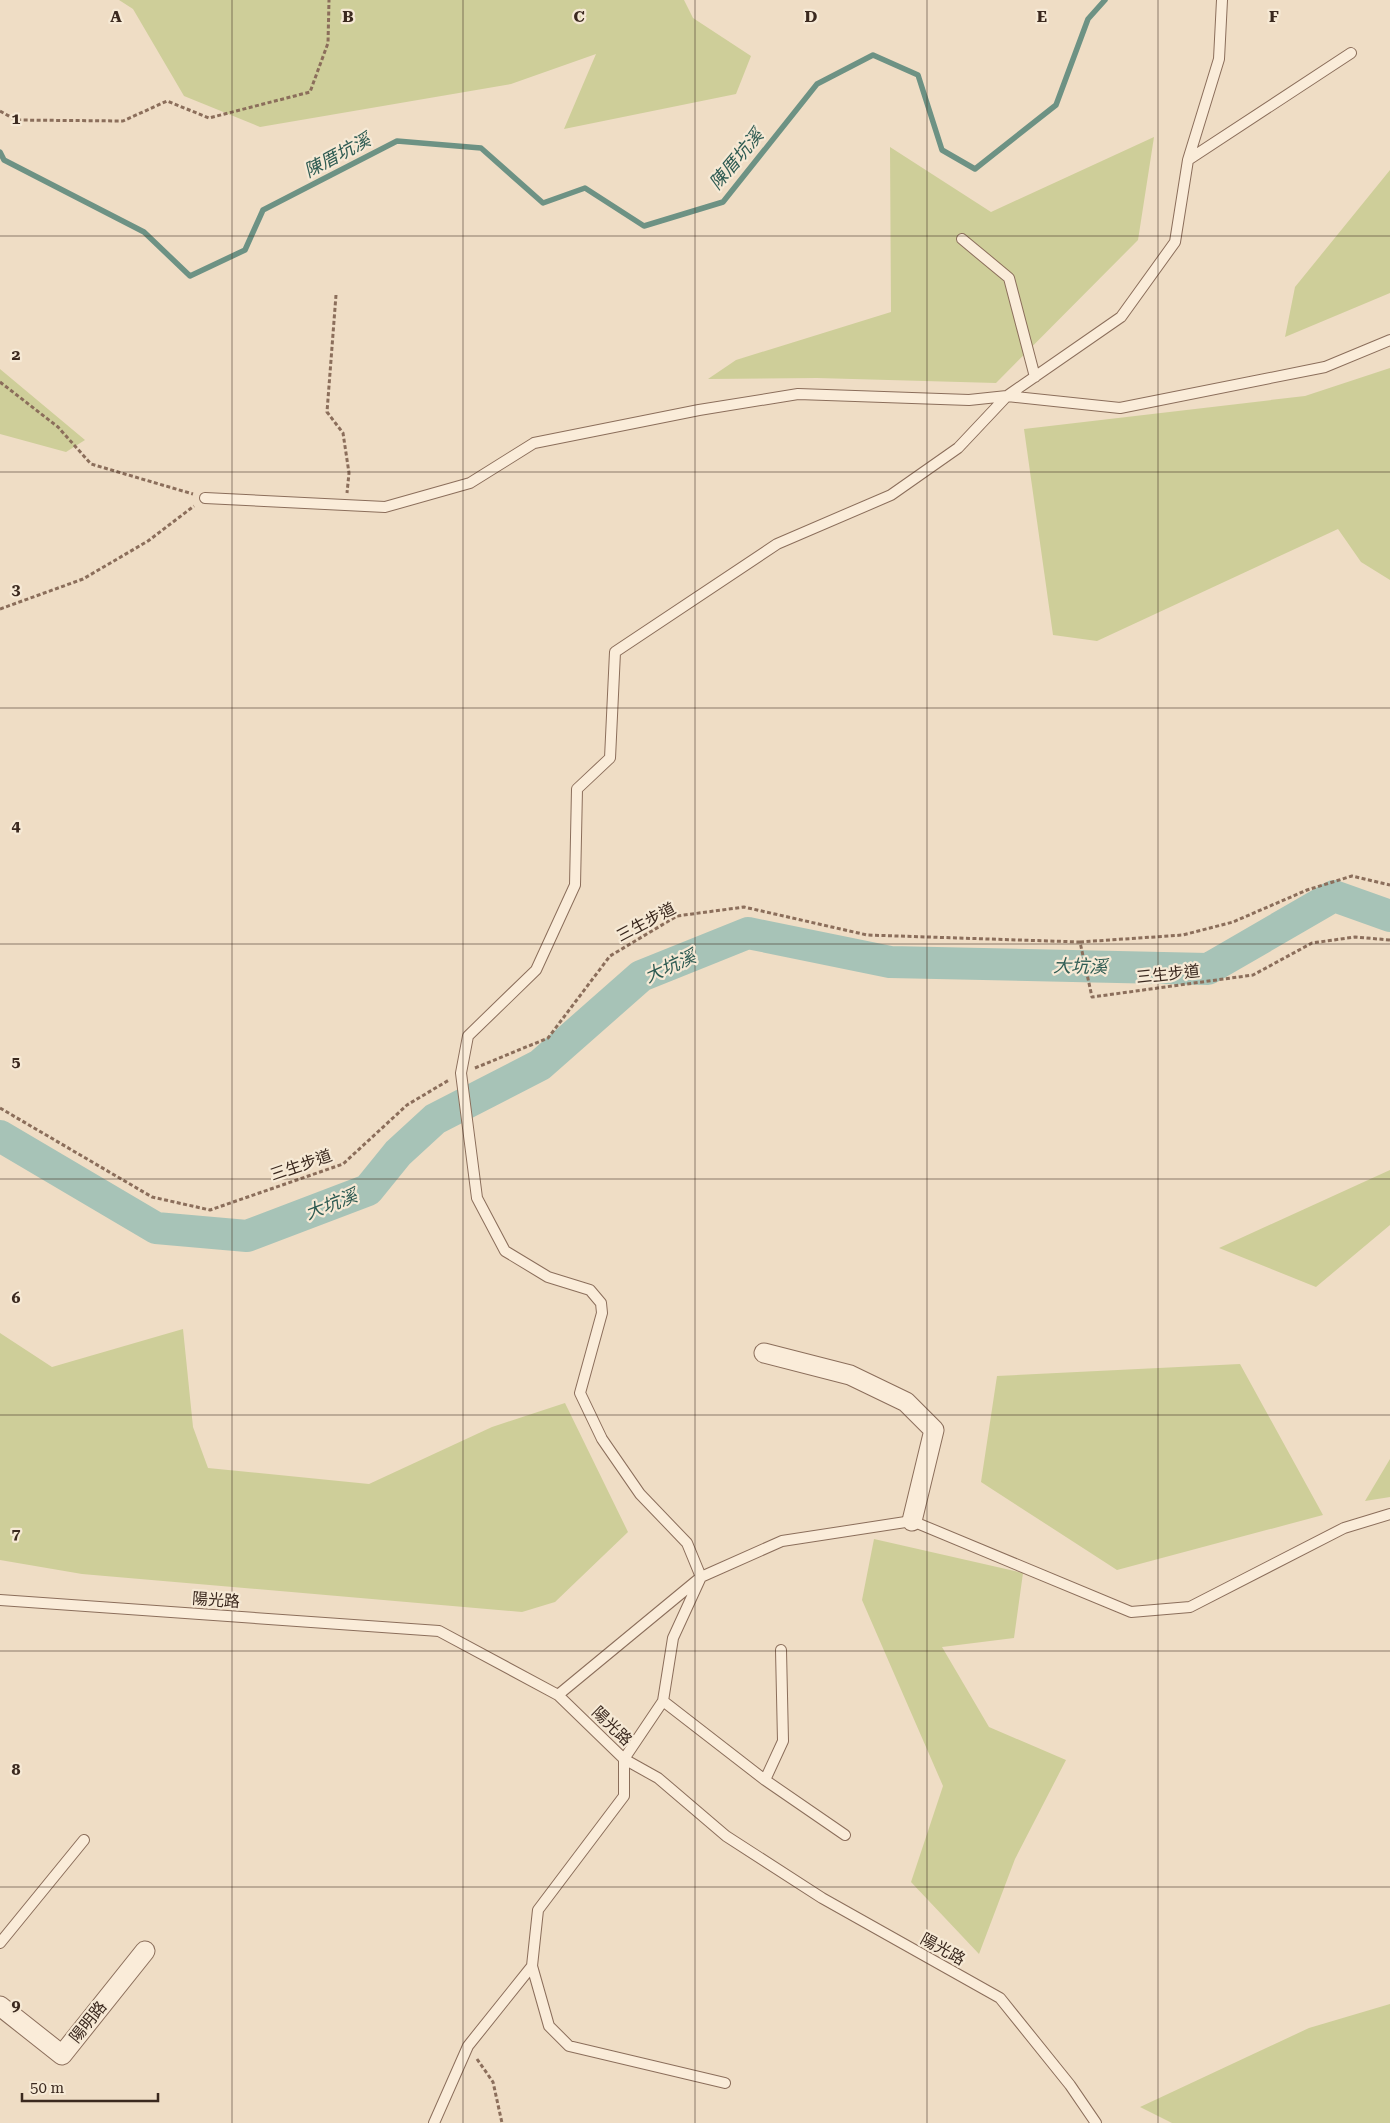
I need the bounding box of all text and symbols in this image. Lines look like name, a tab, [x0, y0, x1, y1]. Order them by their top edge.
text: A	[110, 7, 122, 26]
text: B	[342, 7, 354, 26]
text: C	[573, 7, 585, 26]
text: D	[805, 7, 818, 26]
text: E	[1037, 7, 1047, 26]
text: F	[1269, 7, 1279, 26]
text: 1	[12, 109, 21, 128]
water label: 陳厝坑溪	[705, 122, 769, 193]
water label: 陳厝坑溪	[300, 127, 376, 181]
text: 2	[12, 345, 21, 364]
text: 3	[12, 580, 21, 599]
text: 4	[12, 816, 21, 835]
street label: 三生步道	[613, 899, 679, 945]
water label: 大坑溪	[641, 944, 702, 987]
water label: 大坑溪	[1053, 955, 1110, 977]
street label: 三生步道	[1135, 961, 1201, 987]
text: 5	[12, 1052, 21, 1071]
street label: 三生步道	[268, 1146, 334, 1184]
water label: 大坑溪	[302, 1183, 363, 1223]
text: 6	[12, 1288, 21, 1307]
text: 7	[12, 1524, 21, 1543]
street label: 陽光路	[191, 1589, 241, 1611]
street label: 陽光路	[588, 1702, 636, 1750]
text: 8	[12, 1760, 21, 1779]
street label: 陽光路	[917, 1929, 969, 1969]
text: 9	[12, 1996, 21, 2015]
street label: 陽明路	[66, 1997, 110, 2047]
scale bar	[22, 2070, 159, 2102]
text: 50 m	[30, 2079, 65, 2097]

